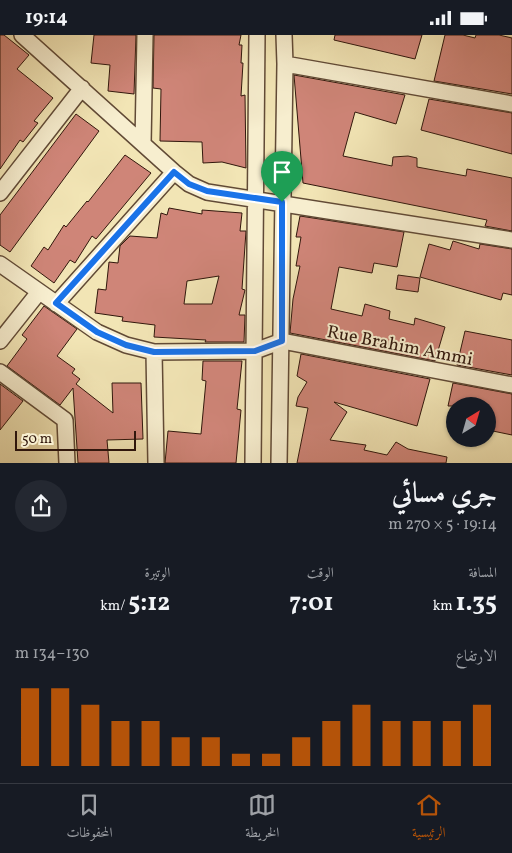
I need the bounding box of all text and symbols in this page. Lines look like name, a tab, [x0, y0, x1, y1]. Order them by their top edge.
text: 19:14	[25, 5, 68, 31]
pin	[261, 151, 303, 202]
icon: arrive	[268, 158, 296, 186]
street label: Rue Brahim Ammi	[325, 320, 475, 373]
north arrow	[446, 397, 496, 447]
map controls	[446, 397, 496, 447]
scale bar	[15, 428, 136, 451]
text: 50 m	[22, 430, 52, 449]
text: جري مسائي	[392, 475, 497, 514]
button: share	[15, 480, 67, 532]
text: 19:14 · 5 × 270 m	[388, 514, 497, 536]
text: الوتيرة	[145, 564, 170, 583]
text: الوقت	[307, 564, 334, 583]
text: المسافة	[468, 564, 497, 583]
text: 5:12	[128, 586, 170, 621]
text: 7:01	[289, 586, 334, 621]
text: 1.35	[456, 586, 497, 621]
text: /km	[100, 597, 128, 616]
text: km	[433, 597, 456, 616]
text: 130–134 m	[15, 643, 89, 665]
text: الارتفاع	[455, 646, 497, 668]
tab: المحفوظات	[66, 791, 113, 846]
tab: الخريطة	[245, 791, 279, 846]
tab: الرئيسية	[412, 791, 446, 846]

